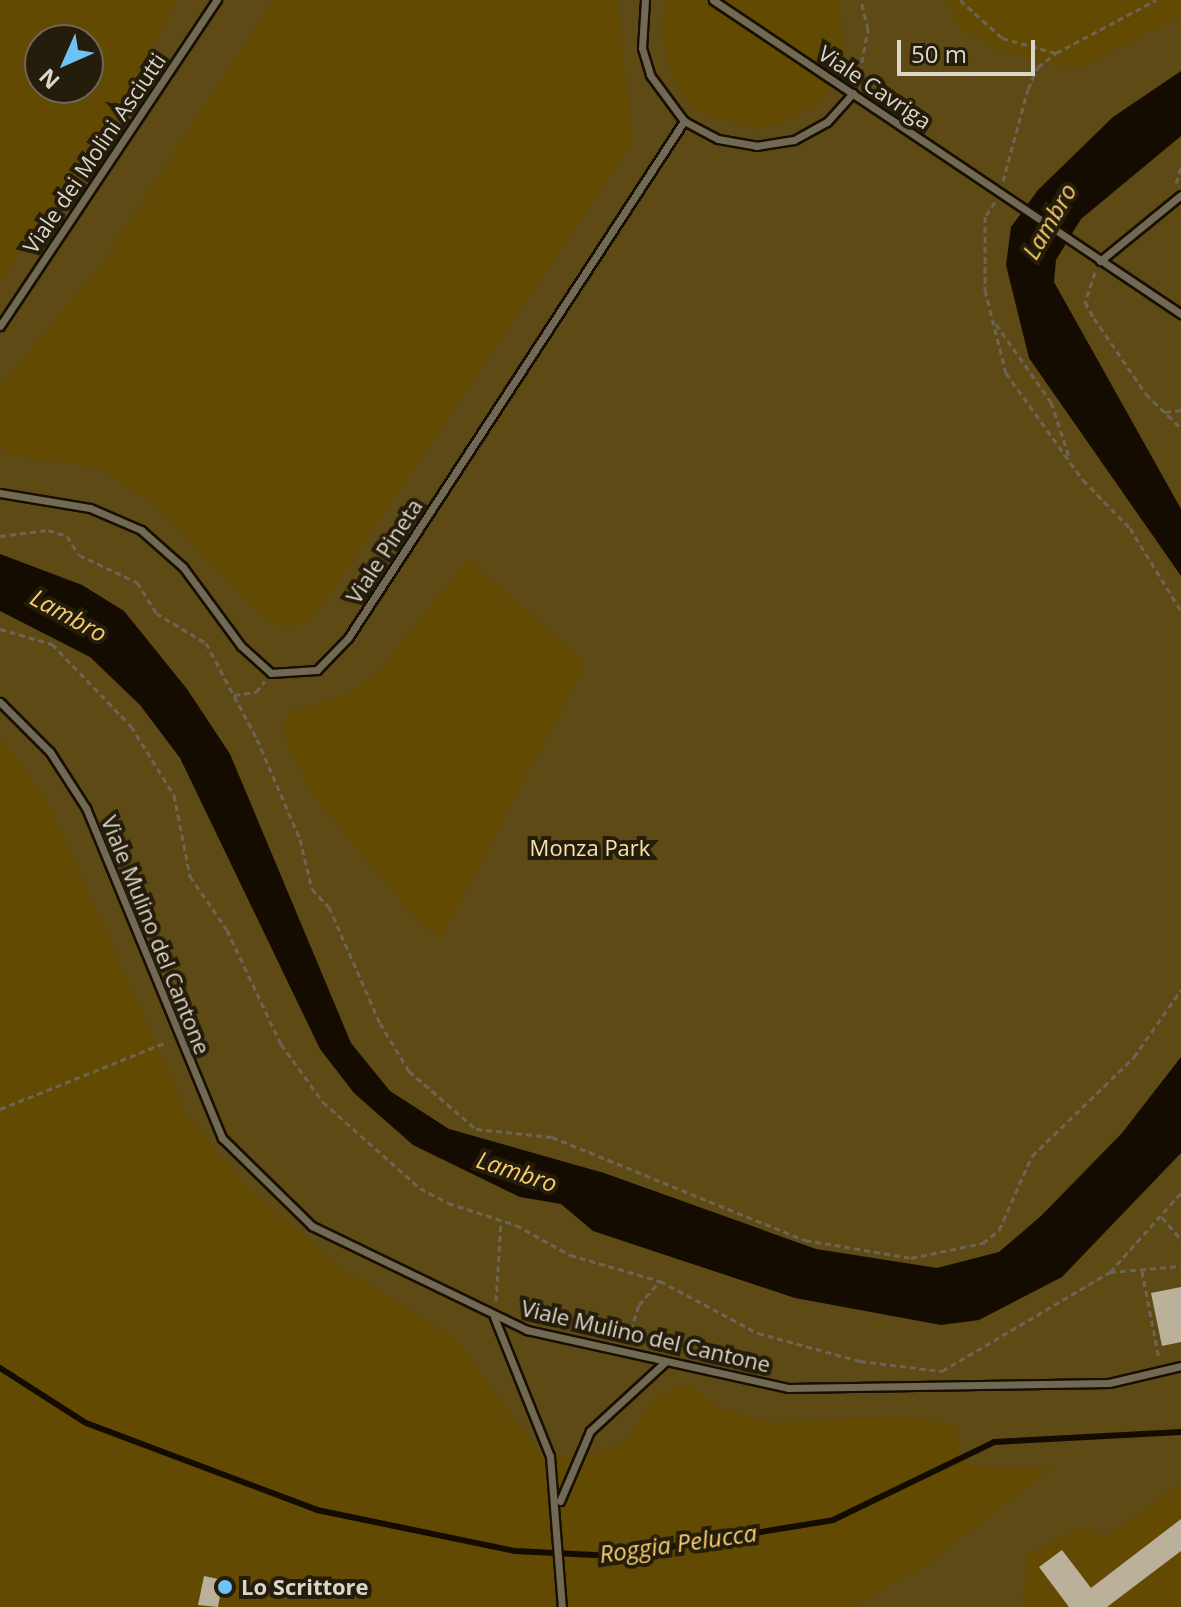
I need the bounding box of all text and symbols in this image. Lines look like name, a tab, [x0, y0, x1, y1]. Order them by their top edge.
north arrow	[24, 24, 104, 104]
scale bar	[901, 24, 1039, 74]
text: 50 m	[911, 37, 967, 70]
street label: Viale Cavriga	[814, 40, 936, 134]
street label: Viale dei Molini Asciutti	[17, 48, 171, 258]
text: N	[32, 63, 65, 96]
water label: Lambro	[1016, 178, 1082, 264]
street label: Viale Pineta	[340, 494, 428, 608]
water label: Lambro	[26, 582, 112, 648]
street label: Viale Mulino del Cantone	[96, 812, 216, 1058]
park label: Monza Park	[530, 835, 650, 861]
water label: Lambro	[473, 1145, 561, 1197]
street label: Viale Mulino del Cantone	[519, 1294, 773, 1378]
water label: Roggia Pelucca	[597, 1518, 759, 1568]
place label: Lo Scrittore	[241, 1574, 369, 1600]
marker: Lo Scrittore	[216, 1578, 234, 1596]

